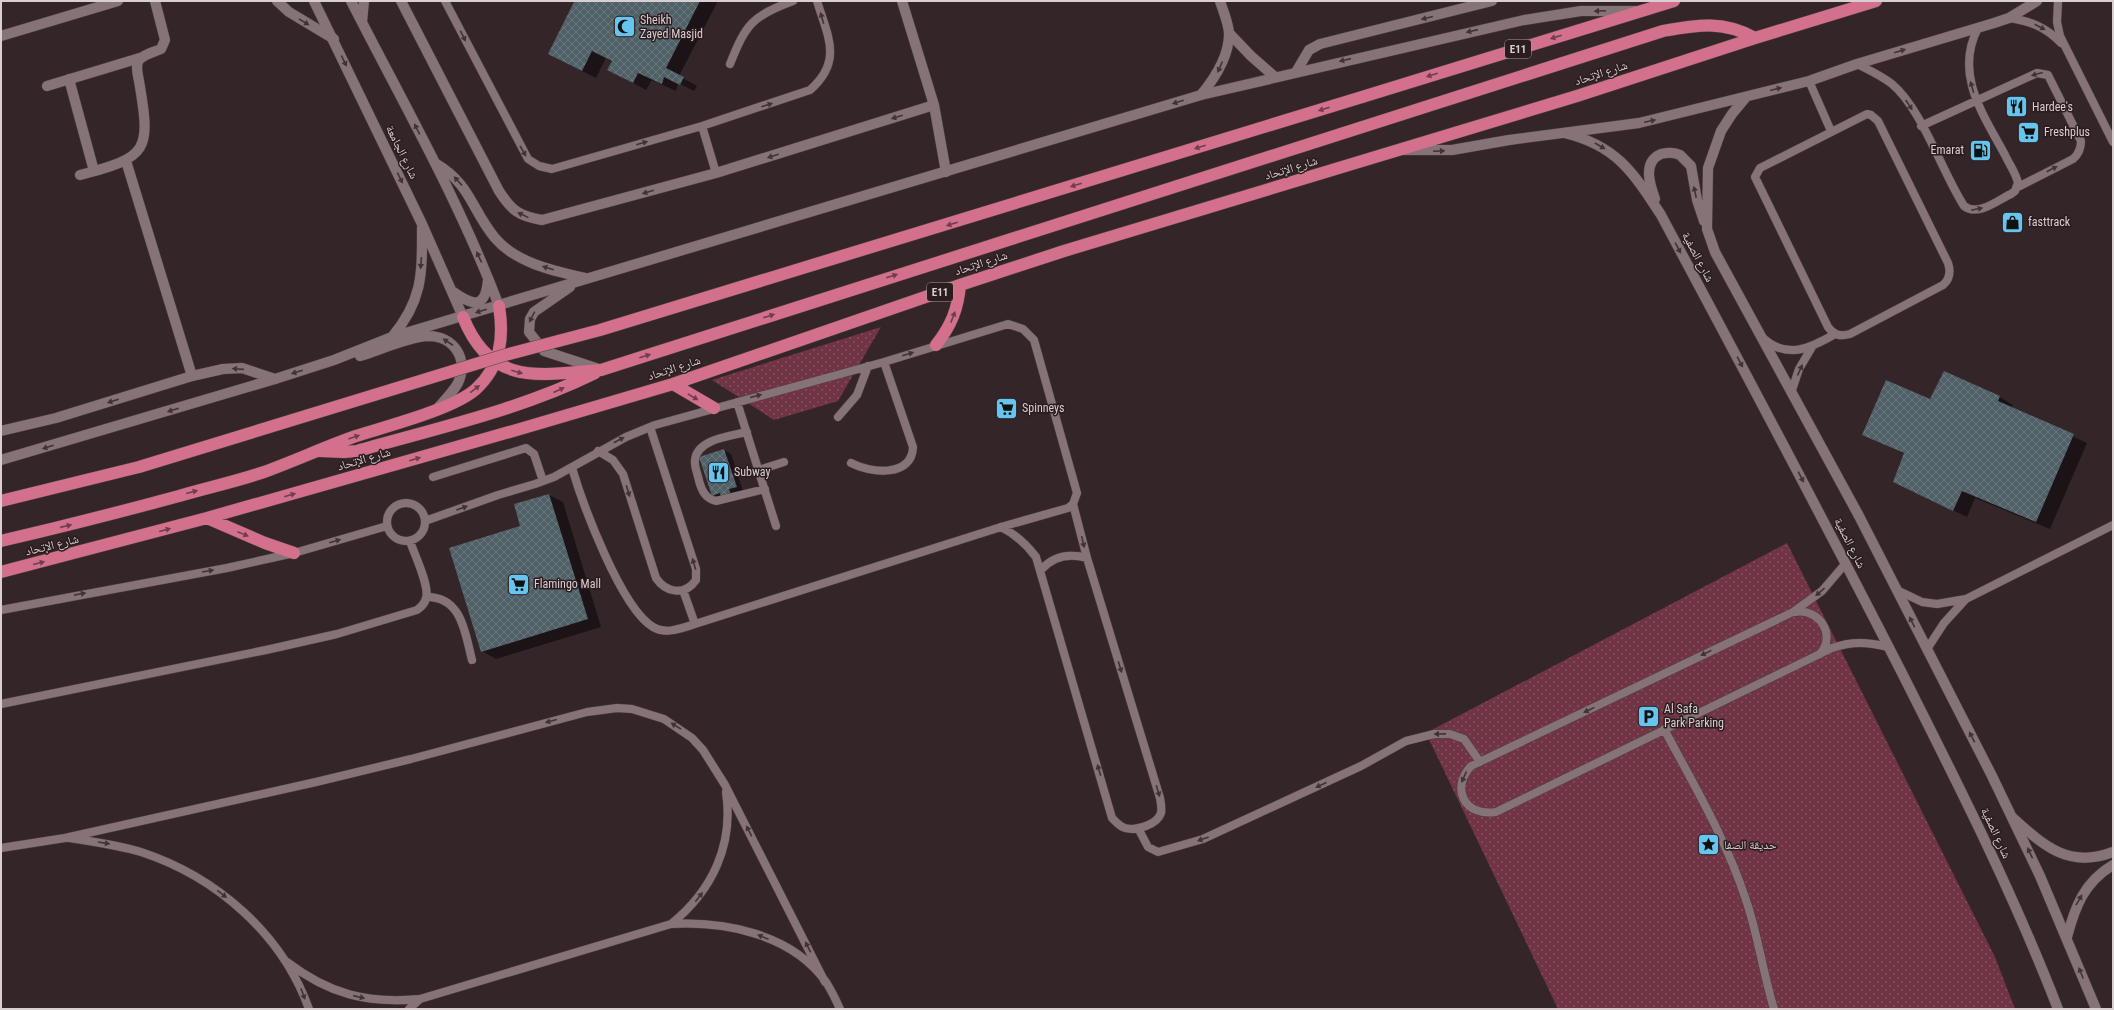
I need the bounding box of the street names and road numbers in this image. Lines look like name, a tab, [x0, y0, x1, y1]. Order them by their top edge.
road number: E11	[1505, 40, 1531, 58]
street label: شارع الإتحاد	[1573, 58, 1630, 89]
street label: شارع الجامعة	[382, 123, 421, 182]
street label: شارع الإتحاد	[1263, 153, 1320, 184]
street label: شارع الصفية	[1678, 230, 1717, 285]
street label: شارع الإتحاد	[953, 248, 1010, 279]
road number: E11	[927, 283, 953, 301]
street label: شارع الإتحاد	[646, 353, 703, 384]
street label: شارع الإتحاد	[336, 445, 393, 474]
street label: شارع الصفية	[1830, 515, 1869, 571]
street label: شارع الإتحاد	[24, 532, 81, 559]
street label: شارع الصفية	[1977, 805, 2014, 861]

